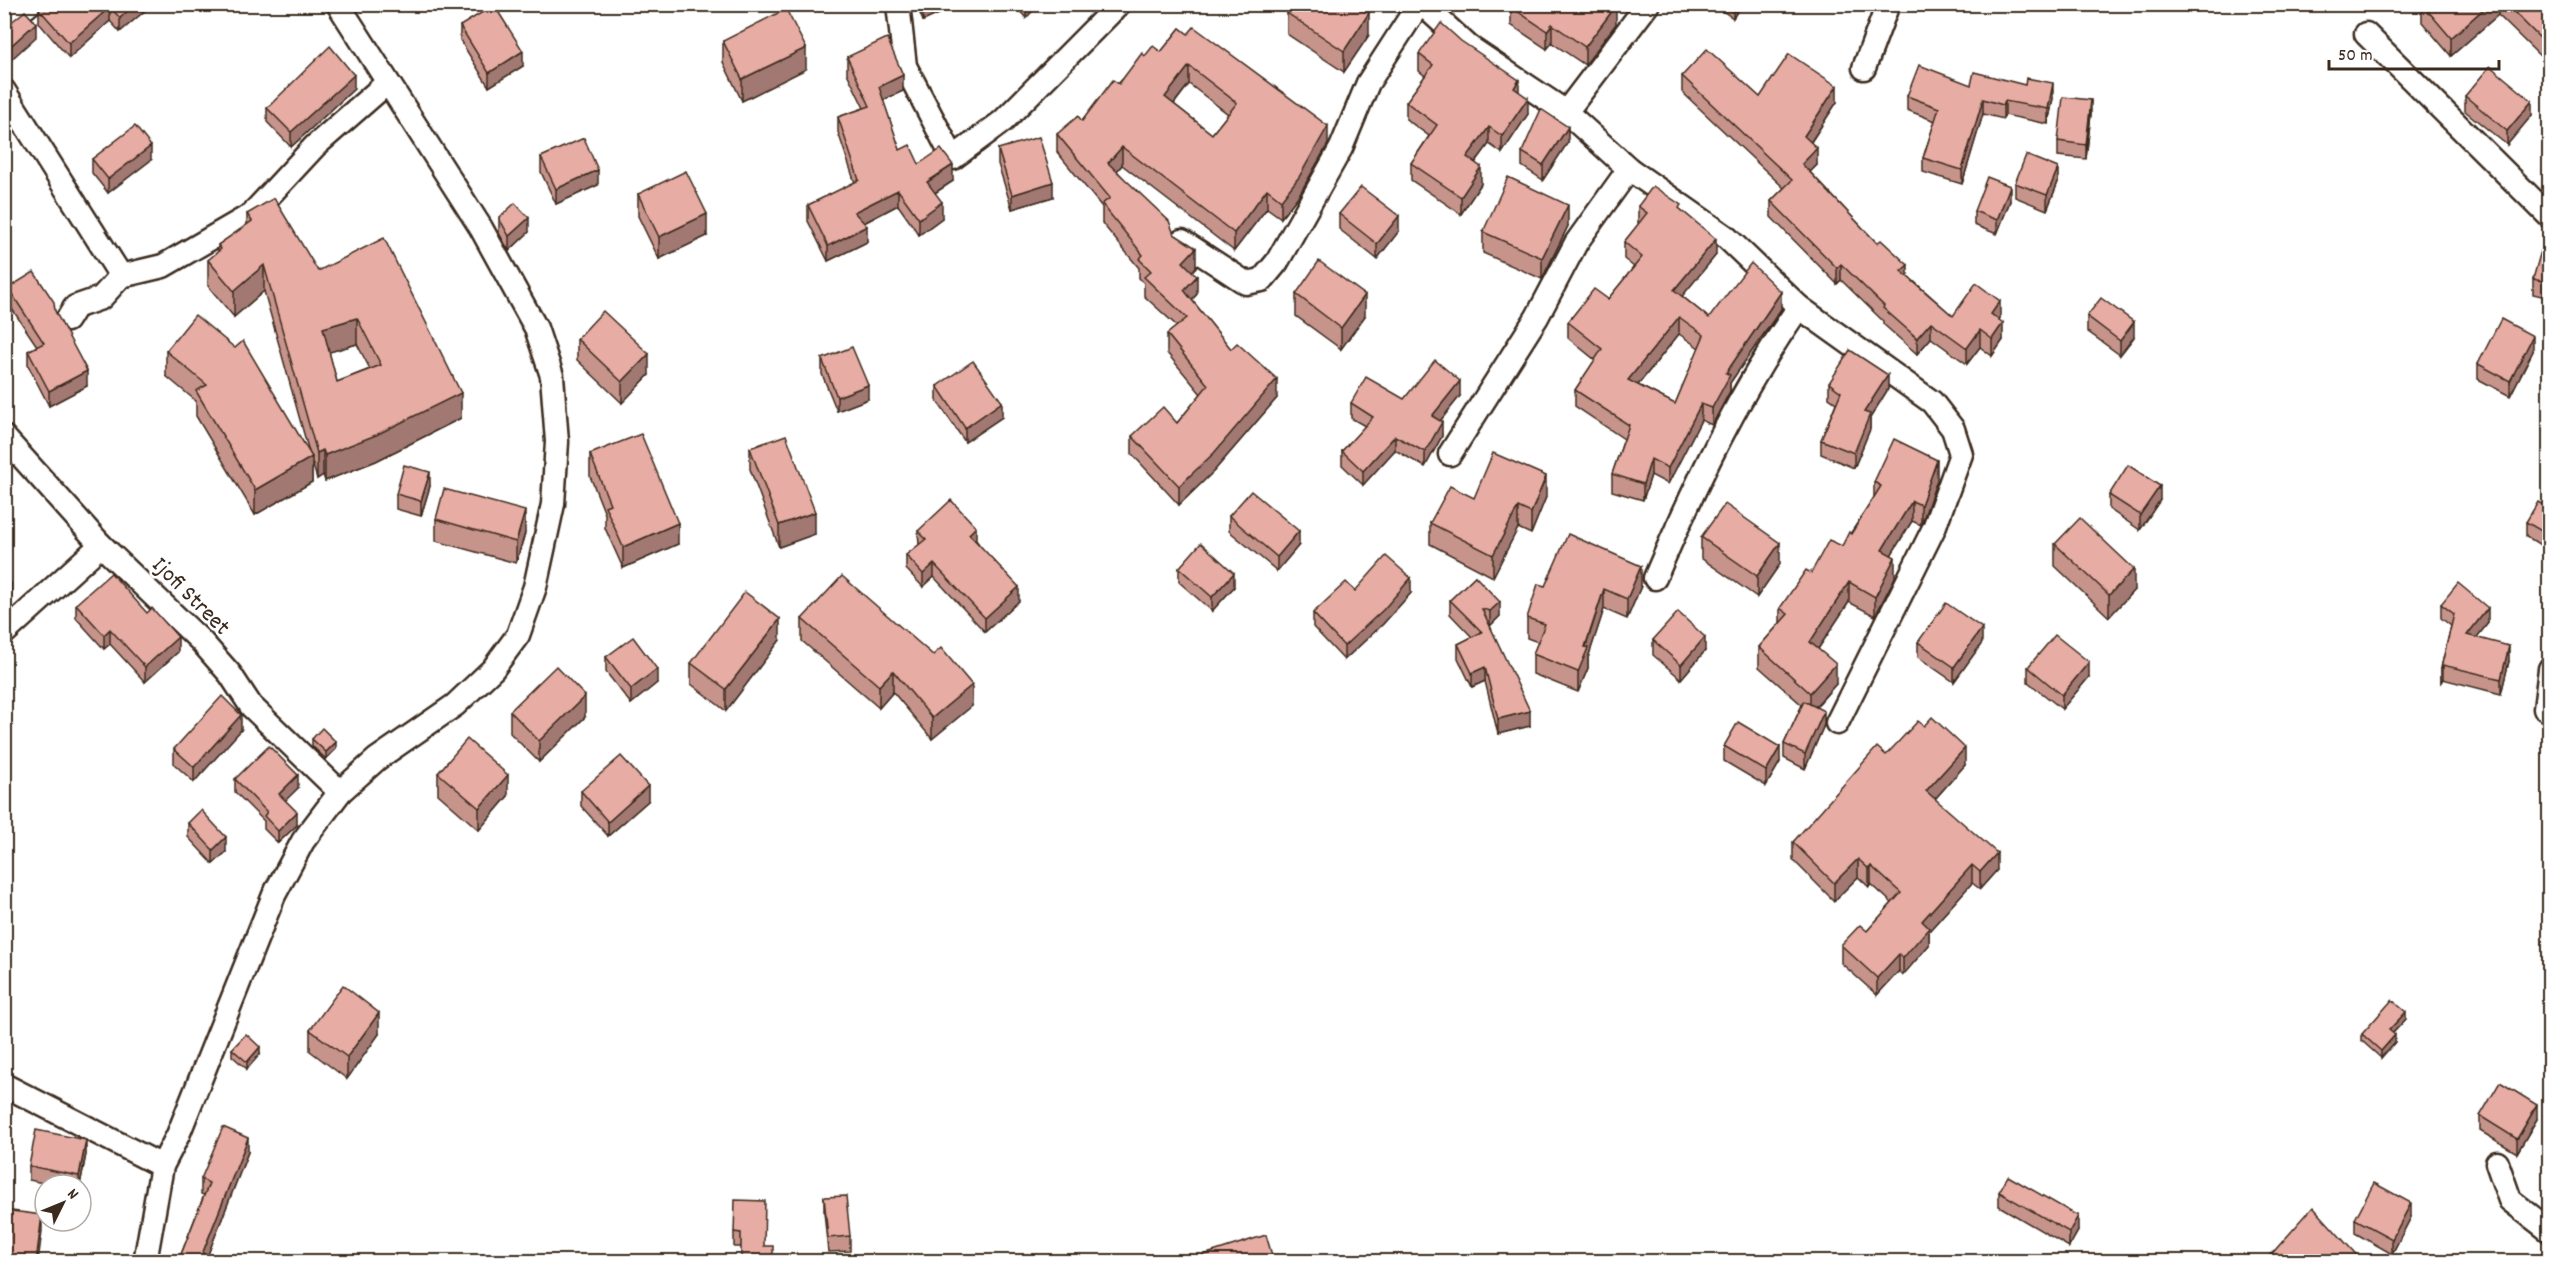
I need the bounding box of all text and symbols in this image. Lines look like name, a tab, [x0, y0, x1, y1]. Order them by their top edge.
scale bar	[2329, 33, 2498, 71]
text: 50 m	[2338, 44, 2373, 69]
street label: Ijofi Street	[143, 550, 237, 644]
north arrow	[33, 1173, 93, 1233]
text: N	[61, 1184, 83, 1205]

